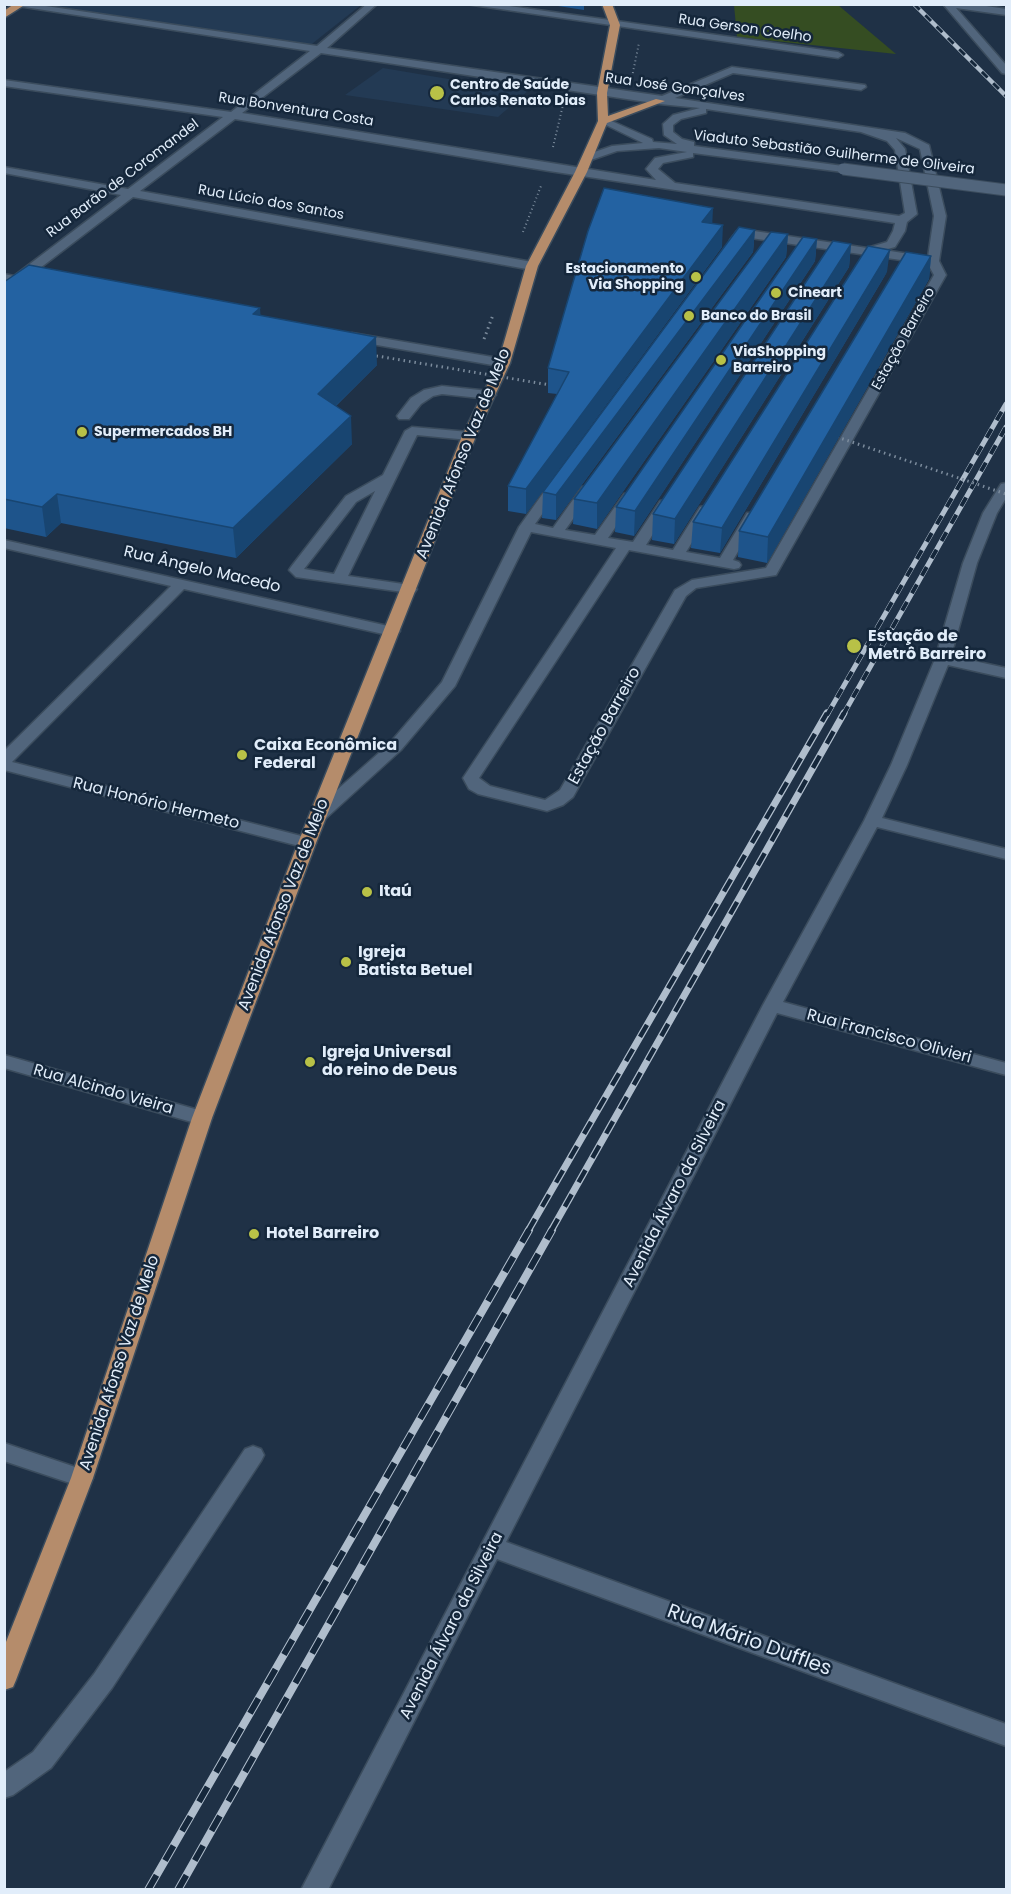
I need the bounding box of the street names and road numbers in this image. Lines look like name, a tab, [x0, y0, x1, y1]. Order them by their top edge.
street label: Rua Gerson Coelho	[677, 11, 813, 47]
street label: Rua José Gonçalves	[604, 70, 746, 106]
street label: Rua Bonventura Costa	[217, 89, 375, 131]
street label: Rua Barão de Coromandel	[44, 116, 202, 242]
street label: Viaduto Sebastião Guilherme de Oliveira	[692, 127, 976, 179]
street label: Rua Lúcio dos Santos	[197, 182, 345, 224]
street label: Estação Barreiro	[869, 285, 939, 393]
street label: Avenida Afonso Vaz de Melo	[413, 346, 515, 562]
street label: Rua Ângelo Macedo	[122, 543, 282, 597]
street label: Estação Barreiro	[565, 664, 645, 788]
street label: Rua Honório Hermeto	[71, 774, 241, 834]
street label: Avenida Afonso Vaz de Melo	[235, 796, 333, 1014]
street label: Rua Francisco Olivieri	[805, 1006, 973, 1068]
street label: Rua Alcindo Vieira	[31, 1061, 175, 1119]
street label: Avenida Álvaro da Silveira	[619, 1097, 731, 1291]
street label: Avenida Afonso Vaz de Melo	[76, 1253, 164, 1473]
street label: Avenida Álvaro da Silveira	[396, 1529, 508, 1723]
street label: Rua Mário Duffles	[664, 1600, 834, 1682]

